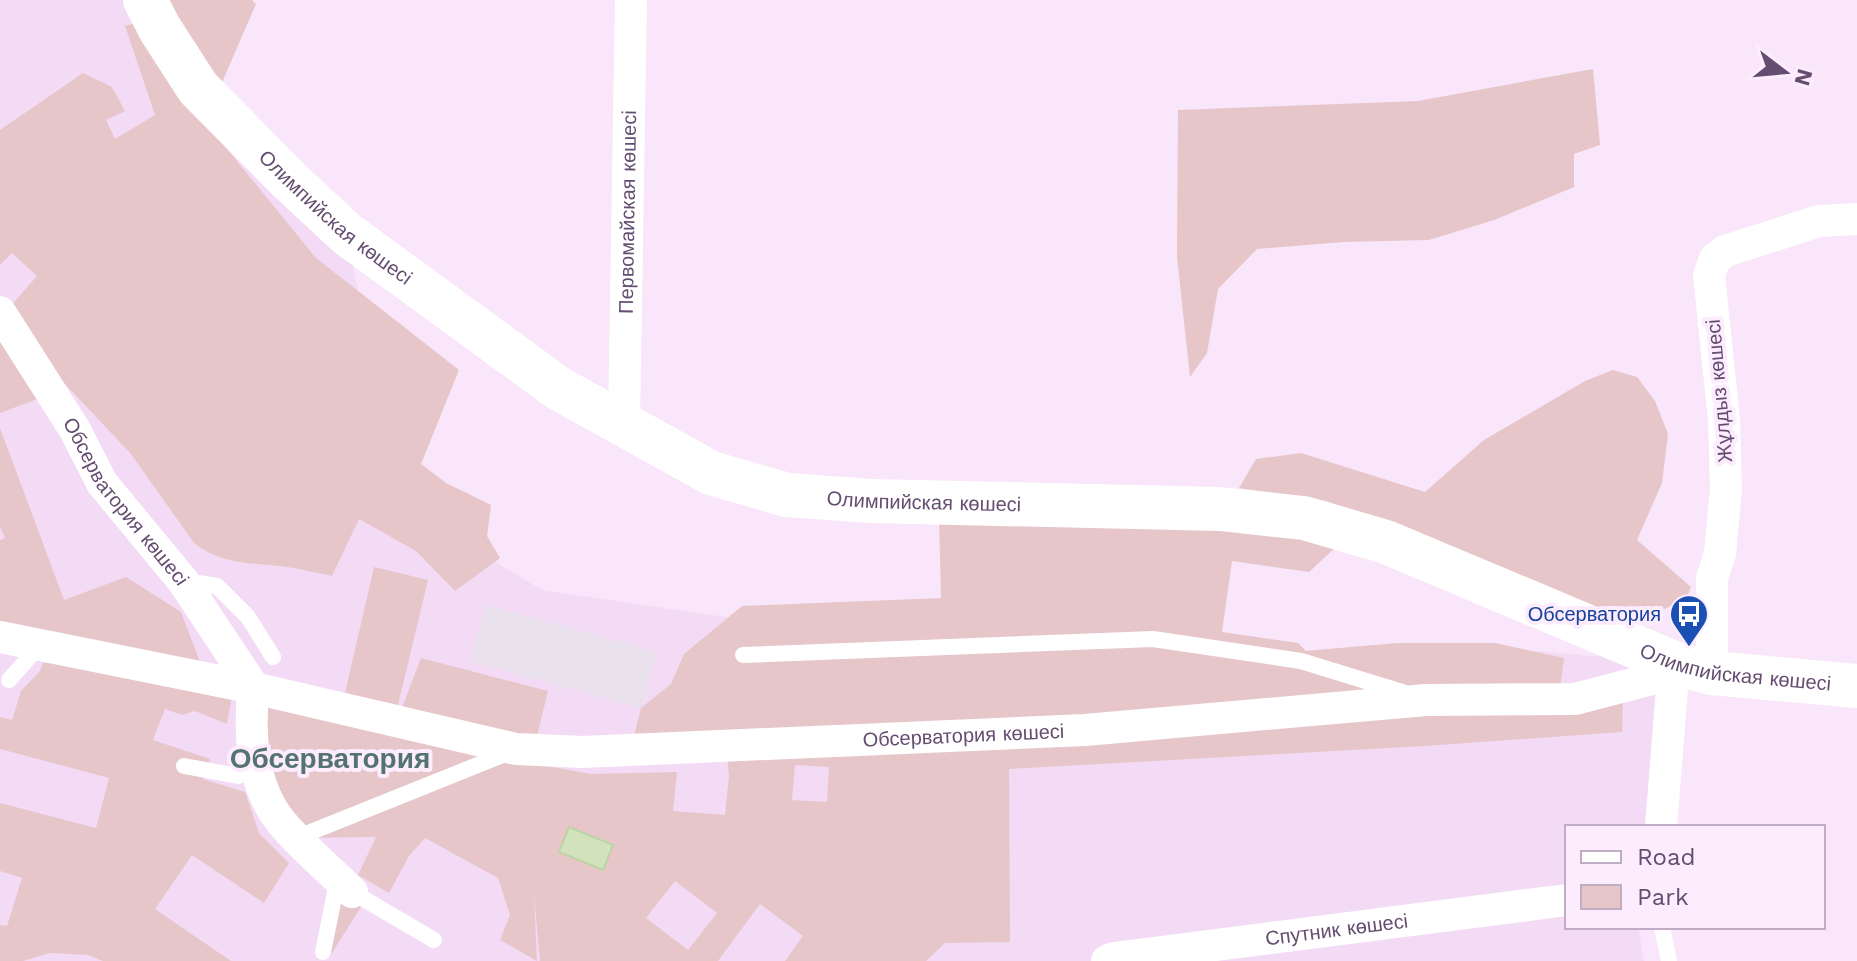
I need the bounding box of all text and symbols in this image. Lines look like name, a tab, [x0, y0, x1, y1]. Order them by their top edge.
north arrow	[1745, 32, 1825, 112]
text: N	[1789, 66, 1818, 89]
street label: Первомайская көшесі	[614, 110, 641, 314]
street label: Олимпийская көшесі	[254, 145, 417, 290]
street label: Жұлдыз көшесі	[1701, 318, 1737, 464]
street label: Обсерватория көшесі	[58, 413, 194, 590]
street label: Олимпийская көшесі	[826, 486, 1021, 516]
bus stop icon: Обсерватория	[1668, 593, 1710, 648]
place label: Обсерватория	[1528, 602, 1661, 626]
street label: Олимпийская көшесі	[1636, 638, 1832, 696]
street label: Обсерватория көшесі	[862, 719, 1065, 752]
district label: Обсерватория	[230, 742, 430, 775]
legend	[1565, 825, 1825, 929]
text: Road	[1637, 843, 1696, 871]
text: Park	[1637, 883, 1689, 911]
street label: Спутник көшесі	[1264, 908, 1409, 951]

